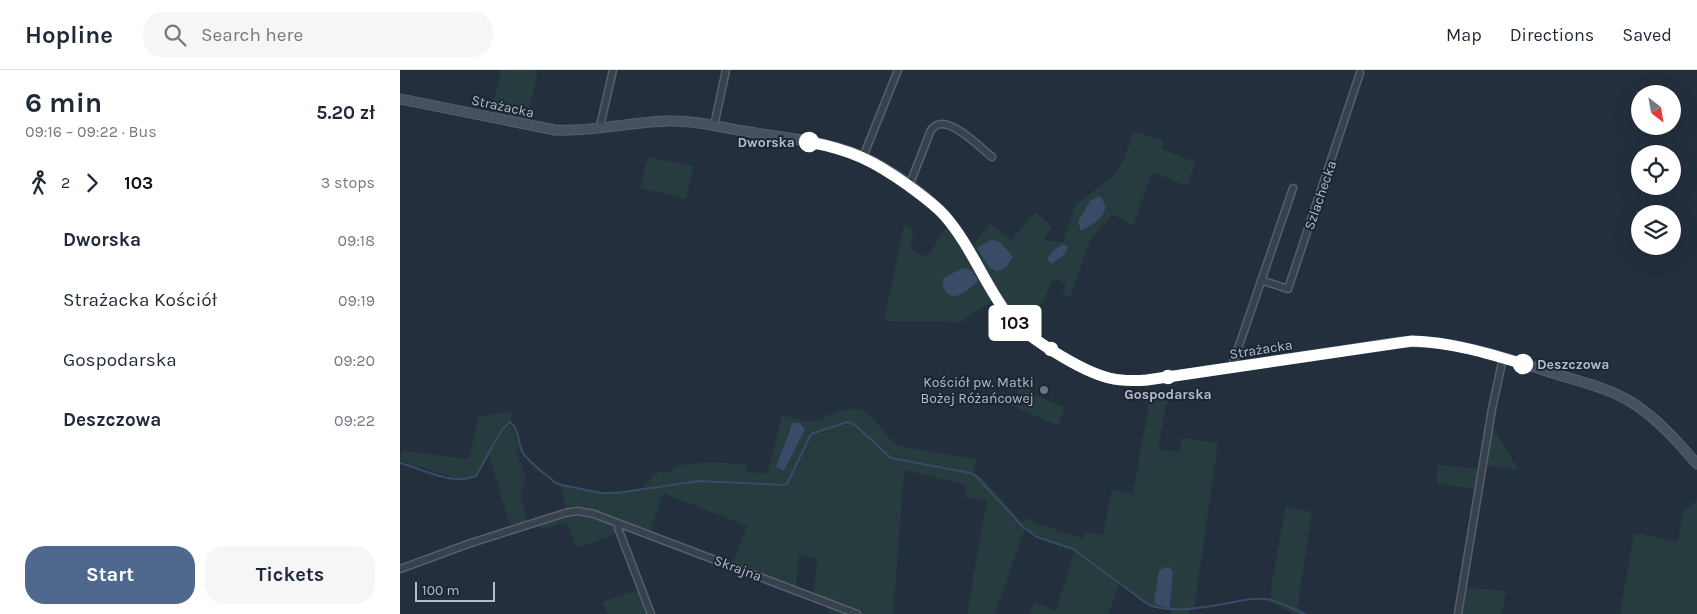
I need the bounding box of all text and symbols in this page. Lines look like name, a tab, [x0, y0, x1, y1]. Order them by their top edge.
search box	[143, 12, 493, 57]
text: Hopline	[25, 21, 113, 49]
icon: search	[161, 21, 189, 49]
text: Search here	[201, 24, 303, 46]
text: Map	[1446, 24, 1482, 46]
text: Directions	[1510, 24, 1594, 46]
text: Saved	[1622, 24, 1672, 46]
north arrow	[1631, 85, 1681, 135]
map controls	[1631, 85, 1681, 255]
text: 6 min	[25, 86, 102, 119]
street label: Strażacka	[470, 92, 536, 121]
text: 5.20 zł	[316, 102, 375, 124]
text: 09:16 – 09:22 · Bus	[25, 122, 157, 141]
marker: Dworska	[799, 132, 819, 152]
place label: Dworska	[738, 134, 795, 151]
button: locate	[1631, 145, 1681, 195]
street label: Szlachecka	[1301, 158, 1340, 232]
icon: walk	[25, 169, 53, 197]
icon: forward	[78, 169, 106, 197]
text: 103	[124, 172, 153, 194]
text: 2	[61, 173, 70, 192]
text: 3 stops	[321, 173, 375, 192]
button: layers	[1631, 205, 1681, 255]
text: Dworska	[63, 229, 141, 251]
text: 09:18	[337, 231, 375, 250]
text: Strażacka Kościół	[63, 289, 217, 311]
text: 09:19	[338, 291, 375, 310]
line badge: 103	[986, 307, 1044, 339]
text: 103	[1001, 312, 1030, 334]
street label: Strażacka	[1228, 336, 1294, 363]
unlabelled marker	[1044, 342, 1058, 356]
text: Gospodarska	[63, 349, 177, 371]
text: 09:20	[334, 351, 375, 370]
marker: Deszczowa	[1513, 354, 1533, 374]
place label: Deszczowa	[1537, 356, 1609, 373]
marker: Gospodarska	[1161, 370, 1175, 384]
place label: Kościół pw. Matki Bożej Różańcowej	[920, 374, 1034, 407]
marker: Kościół pw. Matki Bożej Różańcowej	[1038, 384, 1050, 396]
place label: Gospodarska	[1124, 386, 1212, 403]
text: Deszczowa	[63, 409, 161, 431]
text: 09:22	[334, 411, 375, 430]
button: Start	[25, 546, 195, 604]
button: Tickets	[205, 546, 375, 604]
street label: Skrajna	[712, 552, 764, 585]
scale bar	[415, 579, 495, 602]
text: 100 m	[422, 582, 460, 599]

